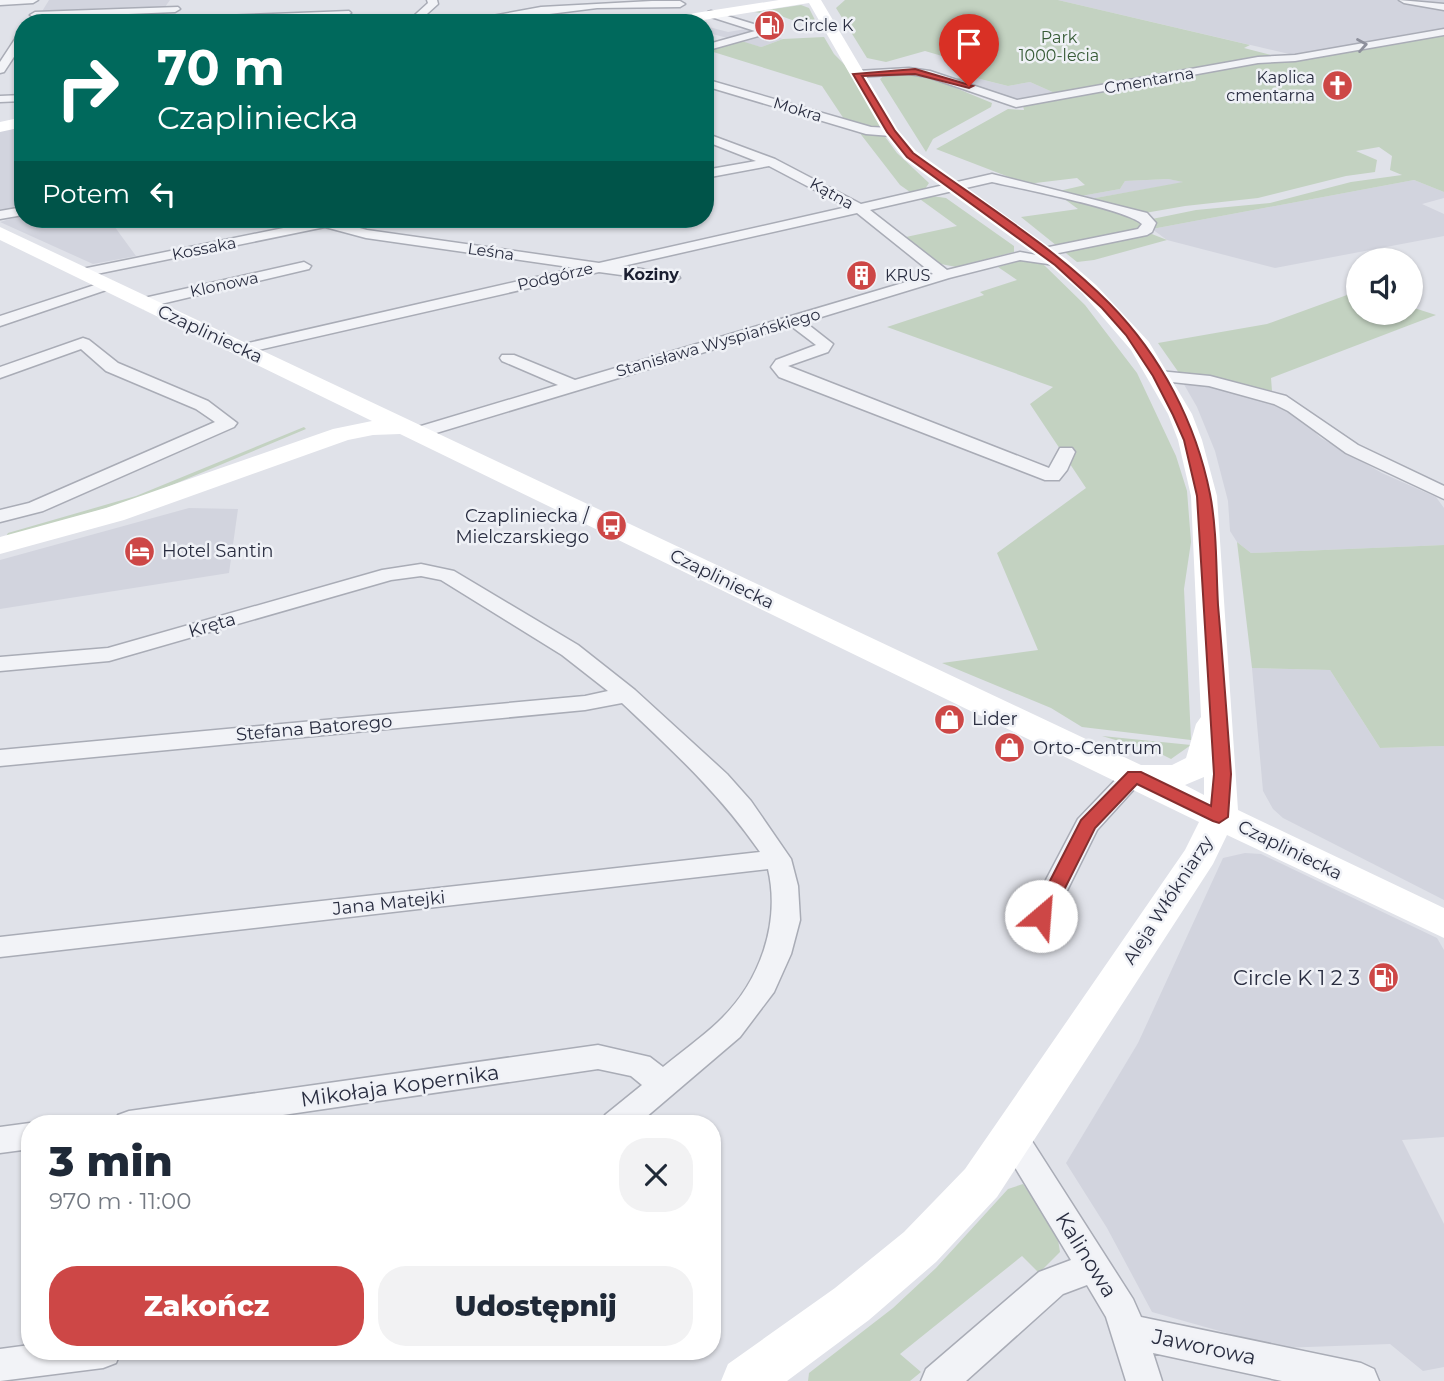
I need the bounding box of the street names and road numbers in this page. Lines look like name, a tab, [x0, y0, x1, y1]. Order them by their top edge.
street label: Cmentarna	[1103, 63, 1196, 98]
street label: Mokra	[771, 93, 825, 126]
street label: Kątna	[806, 174, 857, 213]
street label: Kossaka	[170, 233, 238, 264]
street label: Leśna	[466, 239, 516, 264]
street label: Podgórze	[515, 259, 595, 294]
street label: Klonowa	[188, 268, 260, 301]
street label: Czapliniecka	[154, 300, 266, 368]
street label: Stanisława Wyspiańskiego	[614, 304, 822, 381]
street label: Czapliniecka	[666, 544, 778, 614]
street label: Kręta	[186, 608, 238, 642]
street label: Stefana Batorego	[235, 710, 393, 746]
street label: Czapliniecka	[1234, 815, 1346, 885]
street label: Aleja Włókniarzy	[1118, 831, 1218, 969]
street label: Jana Matejki	[331, 886, 446, 920]
street label: Mikołaja Kopernika	[299, 1059, 501, 1112]
street label: Kalinowa	[1050, 1207, 1122, 1302]
street label: Jaworowa	[1149, 1323, 1258, 1370]

